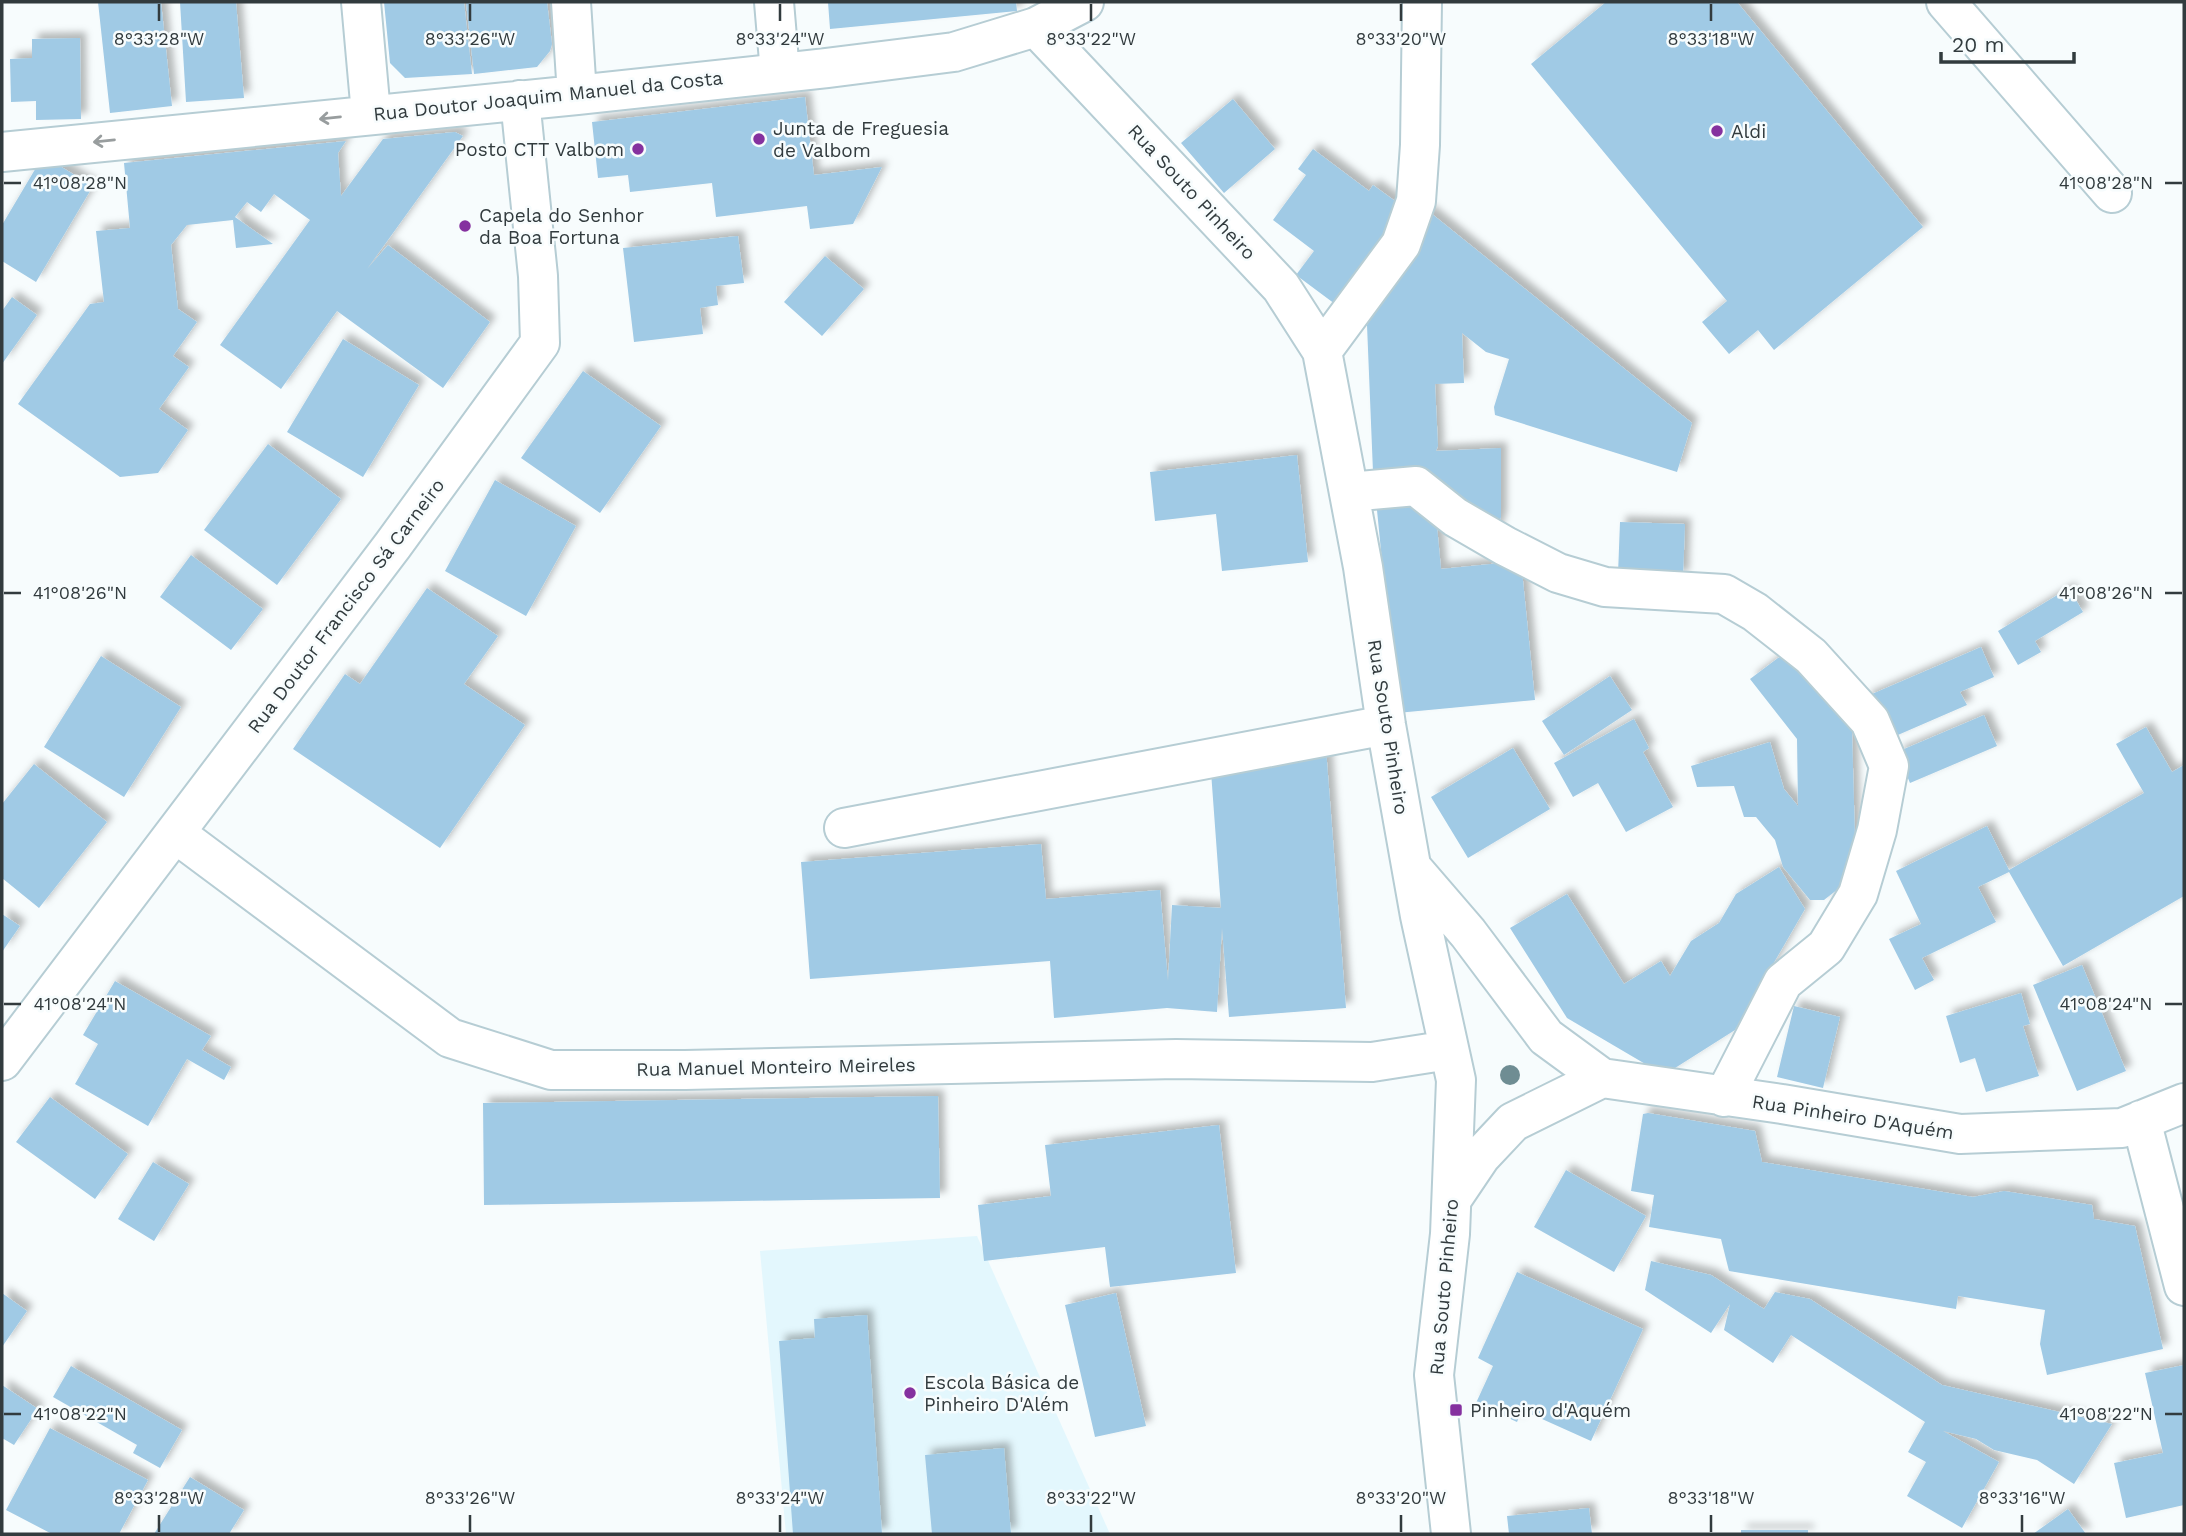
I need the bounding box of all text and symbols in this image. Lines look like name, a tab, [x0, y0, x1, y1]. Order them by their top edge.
scale bar	[1941, 21, 2074, 65]
text: 8°33'28"W	[114, 28, 204, 49]
text: 8°33'26"W	[425, 28, 515, 49]
text: 8°33'24"W	[735, 28, 825, 49]
text: 8°33'22"W	[1046, 28, 1136, 49]
text: 8°33'20"W	[1356, 28, 1446, 49]
text: 8°33'18"W	[1667, 28, 1755, 49]
text: 20 m	[1952, 32, 2004, 57]
street label: Rua Doutor Joaquim Manuel da Costa	[372, 66, 724, 126]
one-way arrow	[320, 112, 342, 125]
place label: Junta de Freguesia de Valbom	[773, 117, 949, 162]
street label: Rua Souto Pinheiro	[1123, 119, 1261, 265]
place label: Aldi	[1731, 120, 1766, 143]
marker: Aldi	[1709, 123, 1725, 139]
marker: Junta de Freguesia de Valbom	[751, 131, 767, 147]
one-way arrow	[93, 135, 116, 148]
place label: Posto CTT Valbom	[455, 138, 624, 161]
marker: Posto CTT Valbom	[630, 141, 646, 157]
text: 41°08'28"N	[33, 172, 127, 193]
text: 41°08'28"N	[2059, 172, 2153, 193]
place label: Capela do Senhor da Boa Fortuna	[479, 204, 644, 249]
marker: Capela do Senhor da Boa Fortuna	[457, 218, 473, 234]
street label: Rua Doutor Francisco Sá Carneiro	[243, 474, 449, 738]
text: 41°08'26"N	[33, 582, 127, 603]
text: 41°08'26"N	[2059, 582, 2153, 603]
street label: Rua Souto Pinheiro	[1363, 638, 1413, 816]
text: 41°08'24"N	[33, 993, 127, 1014]
text: 41°08'24"N	[2059, 993, 2153, 1014]
street label: Rua Manuel Monteiro Meireles	[636, 1053, 916, 1081]
street label: Rua Pinheiro D'Aquém	[1751, 1090, 1955, 1144]
street label: Rua Souto Pinheiro	[1425, 1198, 1463, 1376]
place label: Escola Básica de Pinheiro D'Além	[924, 1371, 1079, 1416]
marker: Escola Básica de Pinheiro D'Além	[902, 1385, 918, 1401]
place label: Pinheiro d'Aquém	[1470, 1399, 1631, 1422]
marker: Pinheiro d'Aquém	[1448, 1402, 1464, 1418]
text: 41°08'22"N	[33, 1403, 127, 1424]
text: 41°08'22"N	[2059, 1403, 2153, 1424]
text: 8°33'28"W	[114, 1487, 204, 1508]
text: 8°33'26"W	[425, 1487, 515, 1508]
text: 8°33'24"W	[735, 1487, 825, 1508]
text: 8°33'22"W	[1046, 1487, 1136, 1508]
text: 8°33'20"W	[1356, 1487, 1446, 1508]
text: 8°33'18"W	[1667, 1487, 1755, 1508]
text: 8°33'16"W	[1978, 1487, 2066, 1508]

